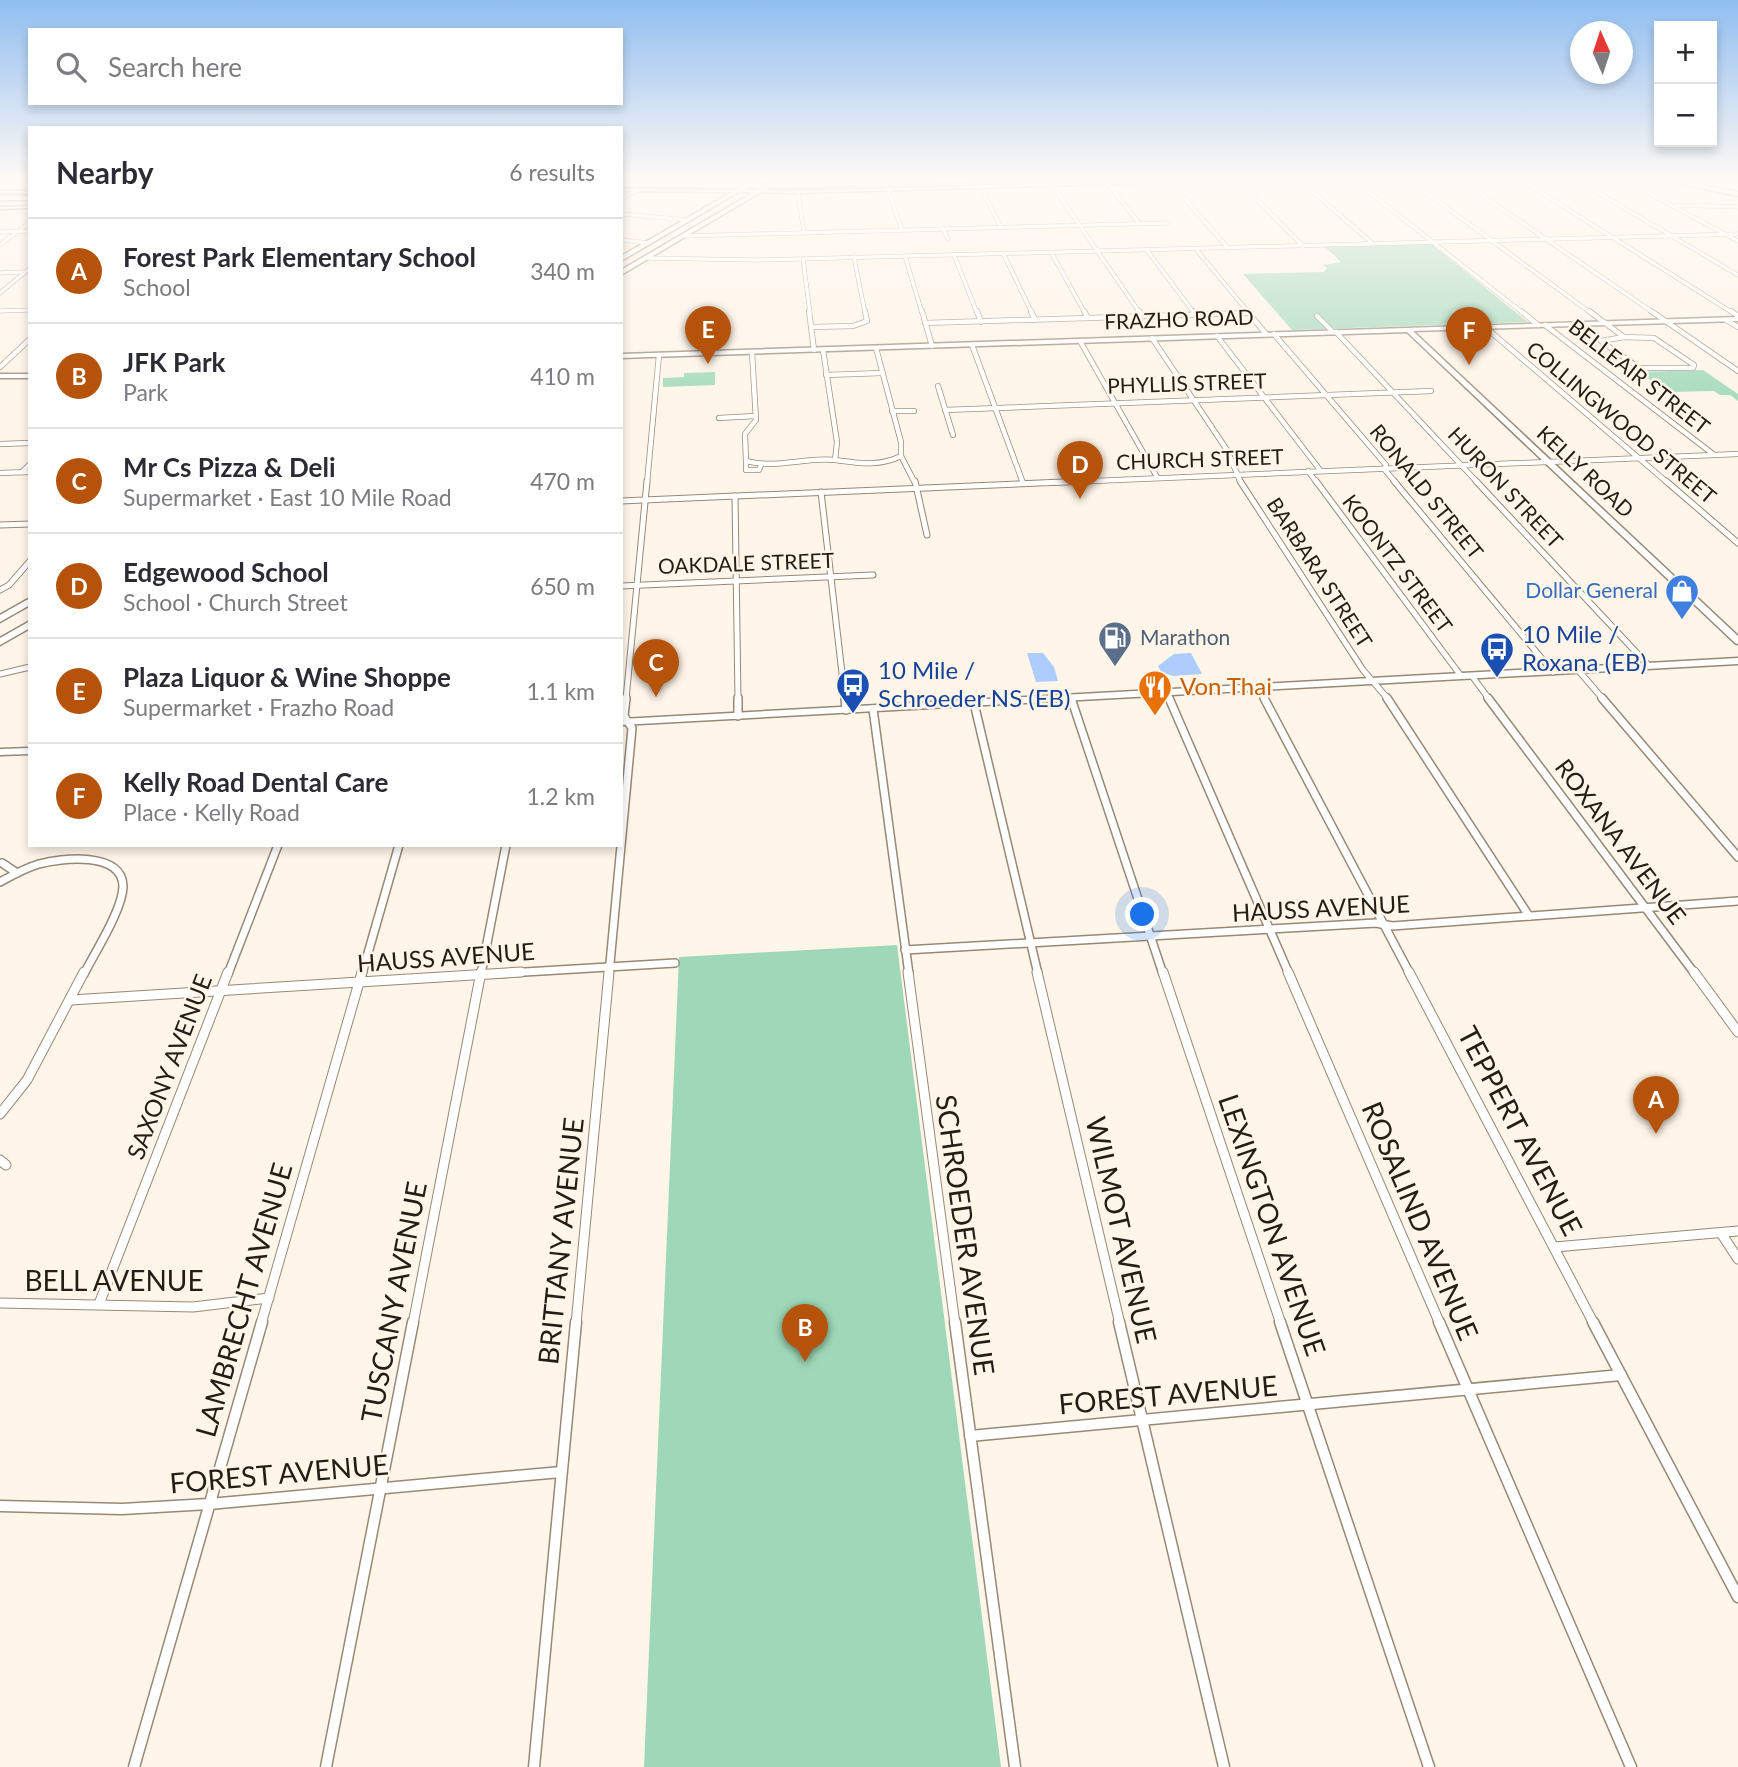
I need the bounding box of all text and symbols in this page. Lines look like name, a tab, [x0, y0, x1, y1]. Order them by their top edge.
north arrow	[1570, 21, 1633, 84]
map controls	[1654, 21, 1717, 147]
button: +	[1654, 21, 1717, 84]
search box	[28, 28, 623, 105]
icon: search	[52, 48, 90, 86]
text: Search here	[108, 51, 242, 83]
button: −	[1654, 84, 1717, 147]
text: Nearby	[56, 154, 154, 190]
text: 6 results	[509, 158, 595, 186]
text: Forest Park Elementary School	[123, 241, 476, 273]
text: A	[71, 257, 87, 285]
text: 340 m	[530, 257, 595, 285]
text: School	[123, 273, 191, 301]
street label: FRAZHO ROAD	[1104, 303, 1254, 334]
pin: E	[685, 306, 731, 364]
pin: F	[1446, 307, 1492, 365]
street label: BELLEAIR STREET	[1565, 313, 1716, 439]
street label: COLLINGWOOD STREET	[1522, 335, 1722, 509]
text: JFK Park	[123, 346, 226, 378]
text: B	[71, 362, 87, 390]
text: 410 m	[530, 362, 595, 390]
street label: PHYLLIS STREET	[1107, 367, 1268, 398]
text: Park	[123, 378, 168, 406]
street label: RONALD STREET	[1365, 419, 1489, 564]
street label: KELLY ROAD	[1533, 420, 1639, 522]
street label: HURON STREET	[1444, 421, 1569, 553]
pin: D	[1057, 441, 1103, 499]
street label: CHURCH STREET	[1116, 443, 1285, 474]
text: Mr Cs Pizza & Deli	[123, 451, 336, 483]
text: C	[71, 467, 87, 495]
text: 470 m	[530, 467, 595, 495]
text: Supermarket · East 10 Mile Road	[123, 483, 452, 511]
street label: KOONTZ STREET	[1338, 489, 1459, 638]
street label: BARBARA STREET	[1262, 492, 1378, 652]
street label: OAKDALE STREET	[657, 547, 835, 578]
text: Edgewood School	[123, 556, 329, 588]
text: D	[70, 572, 88, 600]
text: 650 m	[530, 572, 595, 600]
shop icon: Dollar General	[1663, 572, 1701, 621]
place label: Dollar General	[1525, 577, 1658, 602]
text: School · Church Street	[123, 588, 348, 616]
fuel station icon: Marathon	[1096, 619, 1134, 668]
place label: 10 Mile / Roxana (EB)	[1522, 619, 1647, 676]
place label: Marathon	[1140, 624, 1230, 649]
bus stop icon: 10 Mile / Roxana (EB)	[1478, 630, 1516, 679]
pin: C	[633, 639, 679, 697]
place label: 10 Mile / Schroeder NS (EB)	[878, 655, 1071, 712]
text: Plaza Liquor & Wine Shoppe	[123, 661, 451, 693]
bus stop icon: 10 Mile / Schroeder NS (EB)	[834, 666, 872, 715]
restaurant icon: Von Thai	[1136, 668, 1174, 717]
place label: Von Thai	[1180, 671, 1272, 700]
text: E	[72, 677, 86, 705]
text: 1.1 km	[526, 677, 595, 705]
text: Supermarket · Frazho Road	[123, 693, 394, 721]
street label: ROXANA AVENUE	[1550, 753, 1693, 929]
text: Kelly Road Dental Care	[123, 766, 388, 798]
text: F	[72, 782, 86, 810]
text: 1.2 km	[526, 782, 595, 810]
text: Place · Kelly Road	[123, 798, 300, 826]
street label: HAUSS AVENUE	[1231, 888, 1411, 927]
your location	[1125, 897, 1159, 931]
street label: HAUSS AVENUE	[356, 936, 536, 977]
street label: SAXONY AVENUE	[120, 970, 217, 1163]
street label: TEPPERT AVENUE	[1451, 1020, 1590, 1241]
pin: A	[1633, 1076, 1679, 1134]
street label: LEXINGTON AVENUE	[1212, 1089, 1334, 1360]
street label: SCHROEDER AVENUE	[929, 1092, 1003, 1377]
street label: ROSALIND AVENUE	[1355, 1096, 1486, 1345]
street label: WILMOT AVENUE	[1079, 1113, 1165, 1346]
street label: BRITTANY AVENUE	[530, 1116, 590, 1366]
street label: LAMBRECHT AVENUE	[188, 1159, 298, 1441]
street label: TUSCANY AVENUE	[353, 1178, 433, 1425]
street label: BELL AVENUE	[24, 1263, 204, 1297]
pin: B	[782, 1304, 828, 1362]
street label: FOREST AVENUE	[1057, 1367, 1279, 1421]
street label: FOREST AVENUE	[168, 1446, 390, 1500]

